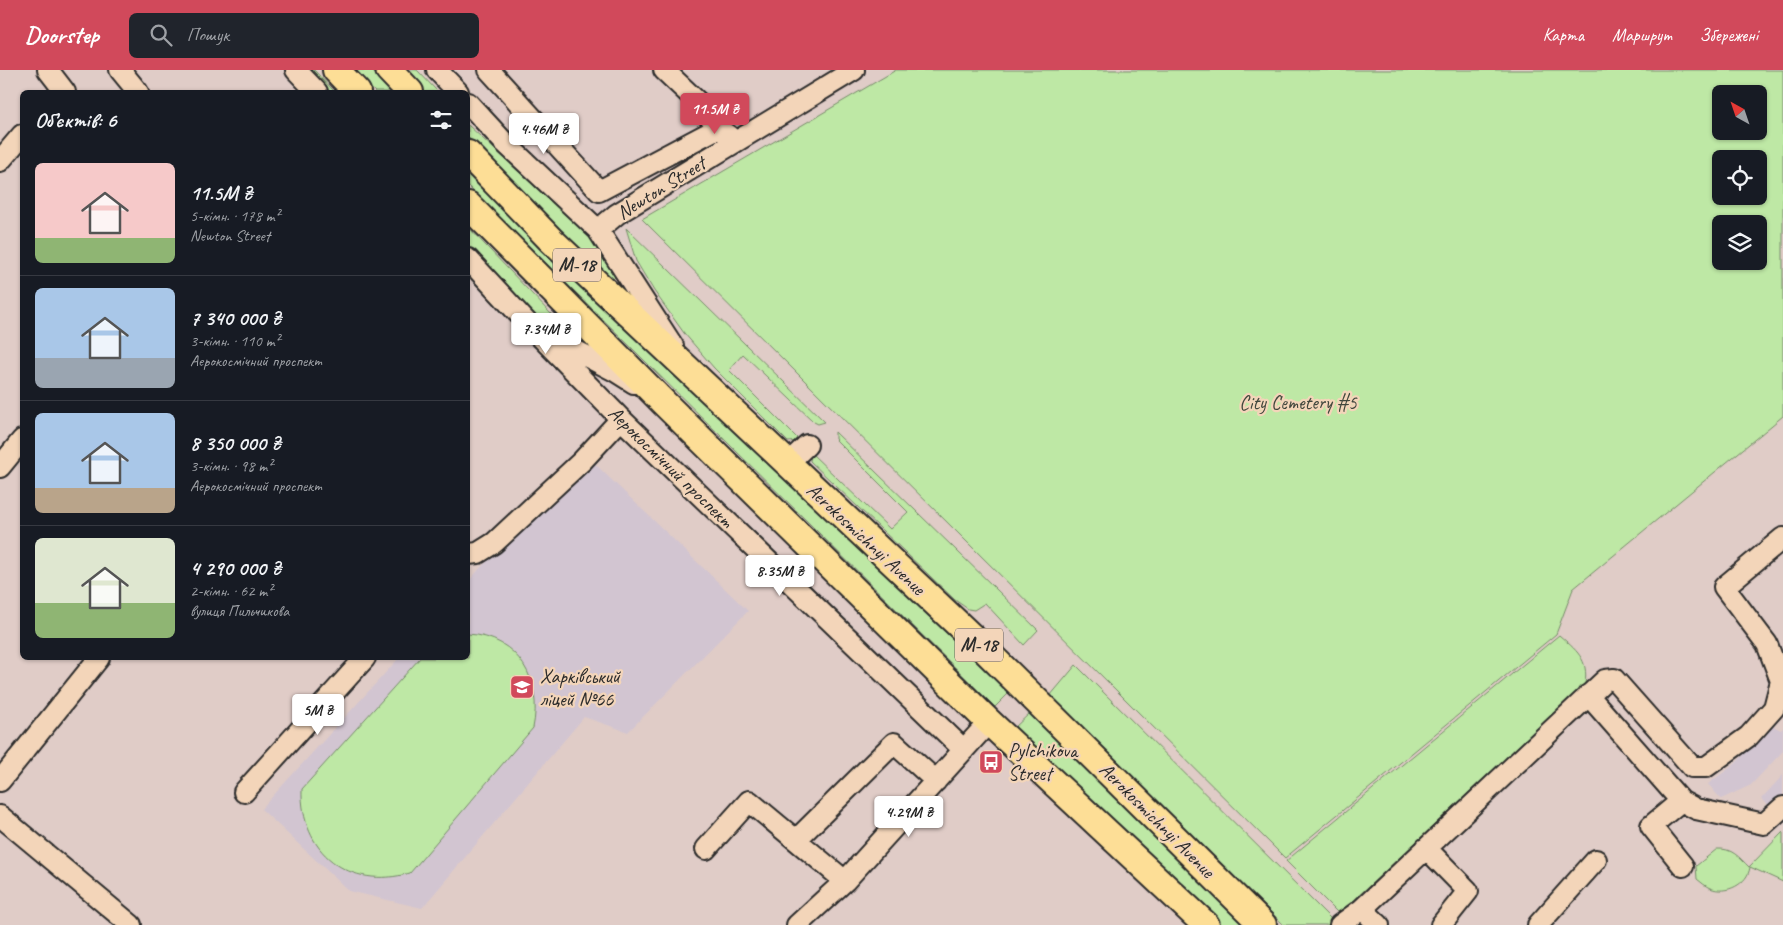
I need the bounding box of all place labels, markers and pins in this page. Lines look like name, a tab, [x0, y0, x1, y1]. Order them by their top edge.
pin: 11.5M ₴	[669, 92, 761, 135]
pin: 4.46M ₴	[498, 112, 590, 155]
pin: 7.34M ₴	[500, 312, 592, 355]
pin: 8.35M ₴	[734, 554, 826, 597]
place label: Харківський ліцей №66	[540, 664, 622, 712]
school or university icon: Харківський ліцей №66	[509, 674, 535, 700]
pin: 5M ₴	[288, 694, 348, 736]
place label: Pylchikova Street	[1008, 738, 1079, 786]
bus stop icon: Pylchikova Street	[978, 749, 1004, 775]
pin: 4.29M ₴	[863, 796, 955, 838]

